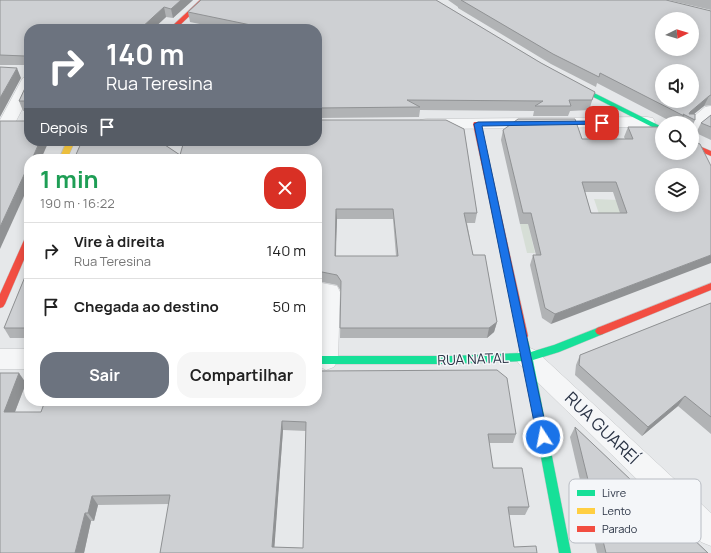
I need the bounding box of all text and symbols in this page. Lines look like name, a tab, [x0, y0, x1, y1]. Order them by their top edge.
north arrow	[655, 12, 699, 56]
map controls	[655, 12, 699, 212]
text: 140 m	[106, 35, 185, 73]
icon: right	[40, 40, 92, 92]
button: sound	[655, 64, 699, 108]
text: Rua Teresina	[106, 71, 213, 95]
pin	[585, 106, 619, 140]
icon: arrive	[591, 112, 613, 134]
icon: arrive	[96, 116, 118, 138]
button: search	[655, 116, 699, 160]
text: Depois	[40, 117, 88, 138]
text: 1 min	[40, 162, 99, 195]
button: close	[264, 167, 306, 209]
button: layers	[655, 168, 699, 212]
text: 190 m · 16:22	[40, 194, 115, 212]
text: Vire à direita	[74, 231, 165, 252]
icon: right	[40, 240, 62, 262]
text: 140 m	[266, 240, 306, 261]
text: Rua Teresina	[74, 252, 151, 270]
icon: arrive	[40, 296, 62, 318]
text: Chegada ao destino	[74, 296, 219, 317]
text: 50 m	[272, 296, 306, 317]
street label: RUA NATAL	[437, 348, 509, 369]
button: Sair	[40, 352, 169, 398]
button: Compartilhar	[177, 352, 306, 398]
street label: RUA GUAREÍ	[560, 386, 644, 469]
position arrow	[522, 416, 564, 458]
legend	[569, 479, 701, 543]
text: Livre	[602, 485, 627, 500]
text: Lento	[602, 503, 632, 518]
text: Parado	[602, 521, 638, 536]

